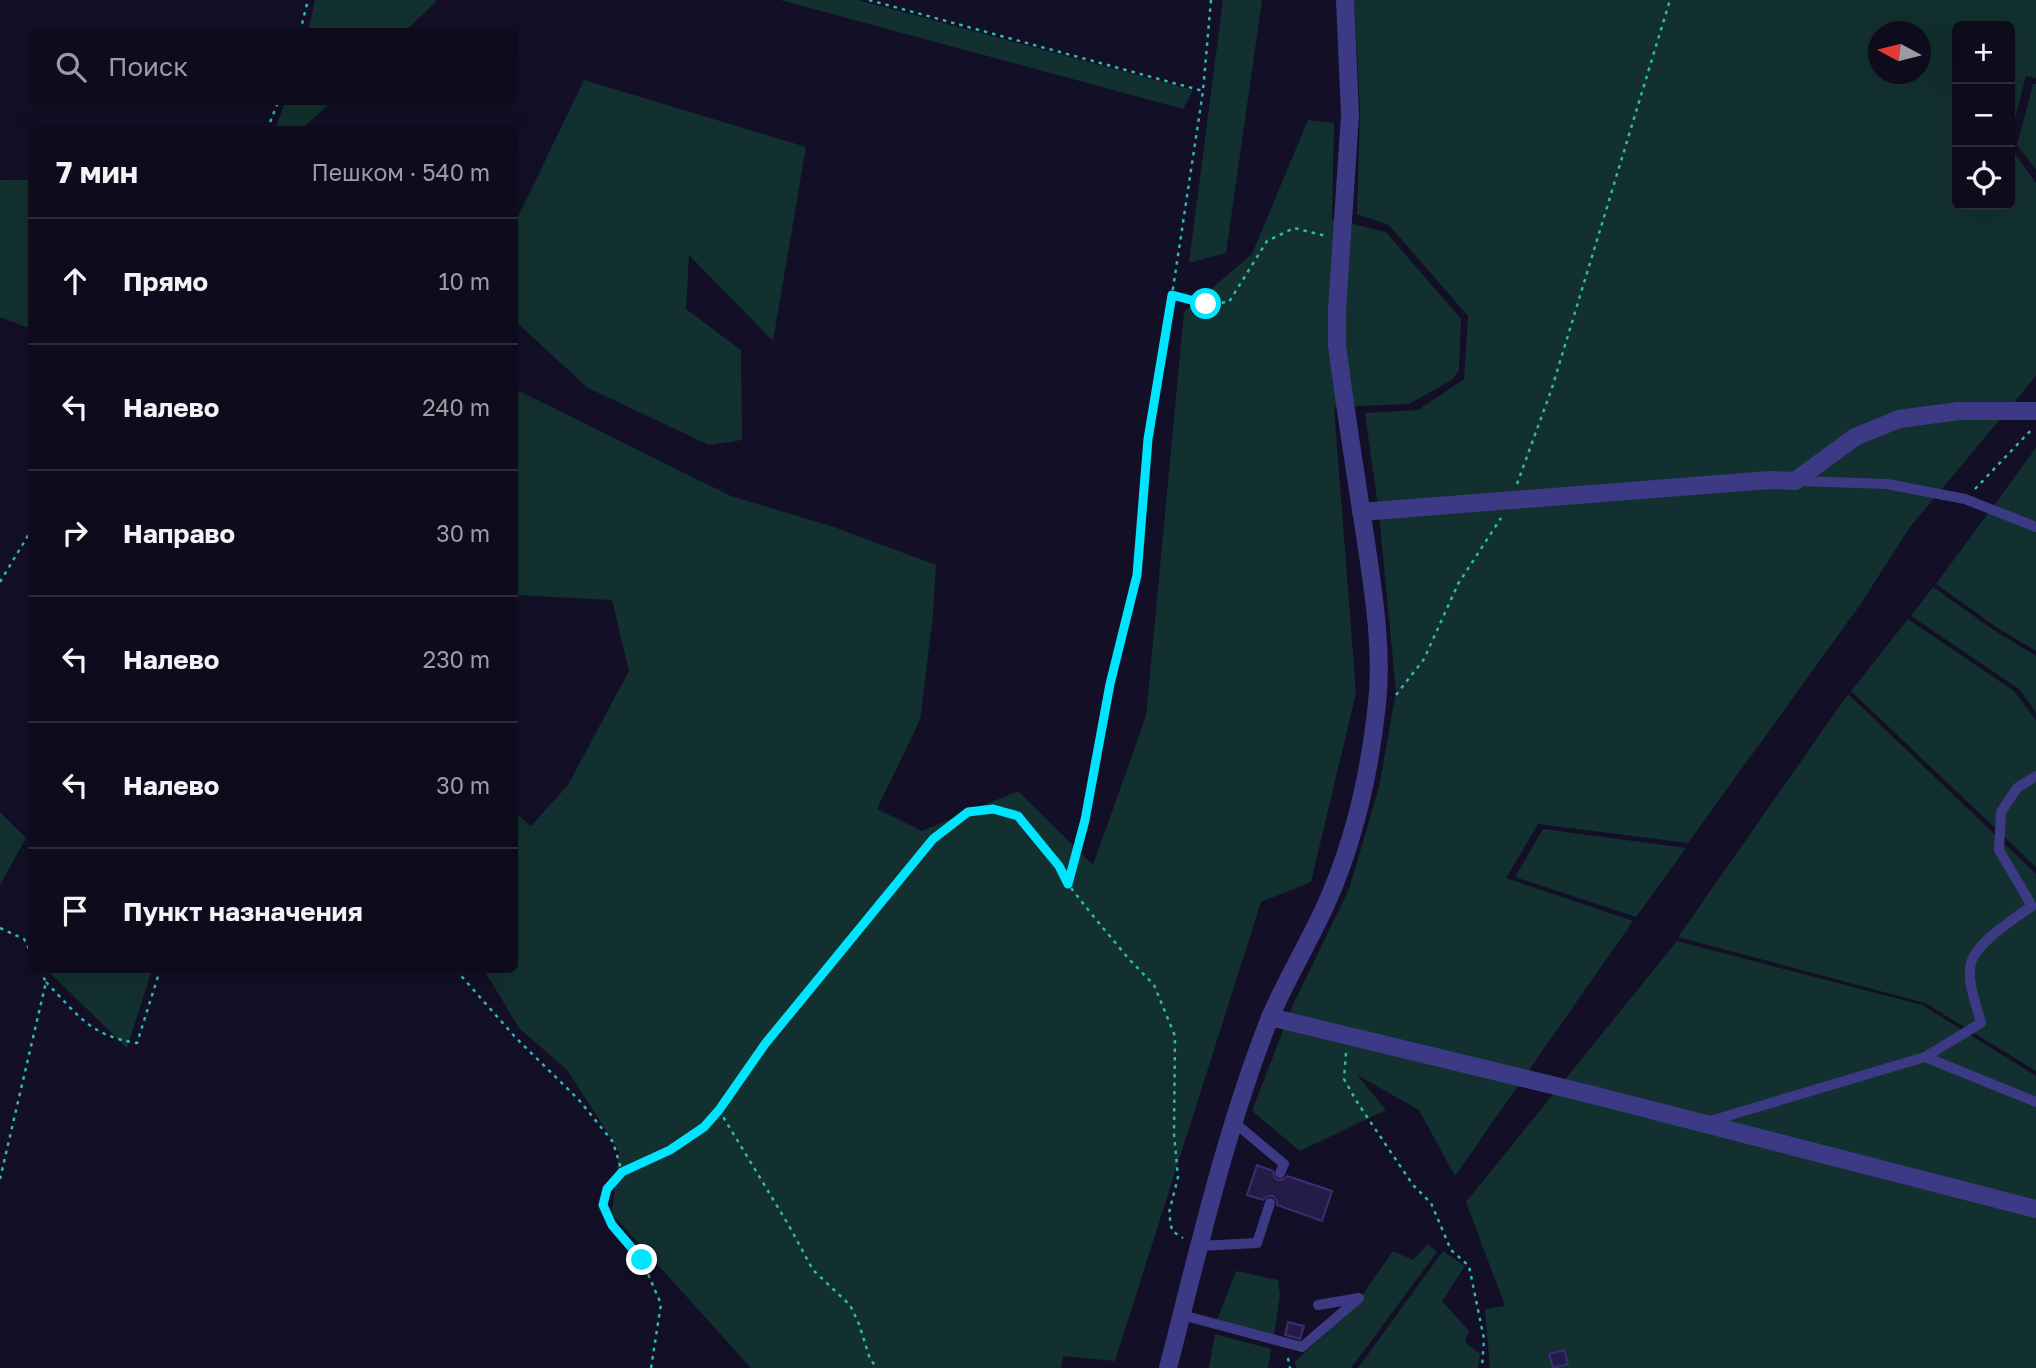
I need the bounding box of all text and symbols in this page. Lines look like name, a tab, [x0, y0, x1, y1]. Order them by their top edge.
north arrow	[1868, 21, 1931, 84]
map controls	[1952, 21, 2015, 210]
button: +	[1952, 21, 2015, 84]
search box	[28, 28, 518, 105]
icon: search	[52, 48, 90, 86]
text: Поиск	[108, 51, 188, 82]
button: −	[1952, 84, 2015, 147]
button: locate	[1952, 147, 2015, 210]
text: 7 мин	[56, 154, 138, 190]
text: Пешком · 540 m	[312, 158, 490, 186]
icon: ahead	[56, 262, 94, 300]
text: Прямо	[123, 266, 208, 297]
text: 10 m	[438, 267, 490, 295]
route start	[1190, 288, 1221, 319]
icon: left	[56, 388, 94, 426]
text: Налево	[123, 392, 219, 423]
text: 240 m	[422, 393, 490, 421]
icon: right	[56, 514, 94, 552]
text: Направо	[123, 518, 235, 549]
text: 30 m	[436, 519, 490, 547]
icon: left	[56, 640, 94, 678]
text: Налево	[123, 644, 219, 675]
text: 230 m	[423, 645, 490, 673]
icon: left	[56, 766, 94, 804]
text: Налево	[123, 770, 219, 801]
text: 30 m	[436, 771, 490, 799]
icon: arrive	[56, 892, 94, 930]
text: Пункт назначения	[123, 896, 363, 927]
route end	[626, 1244, 657, 1275]

